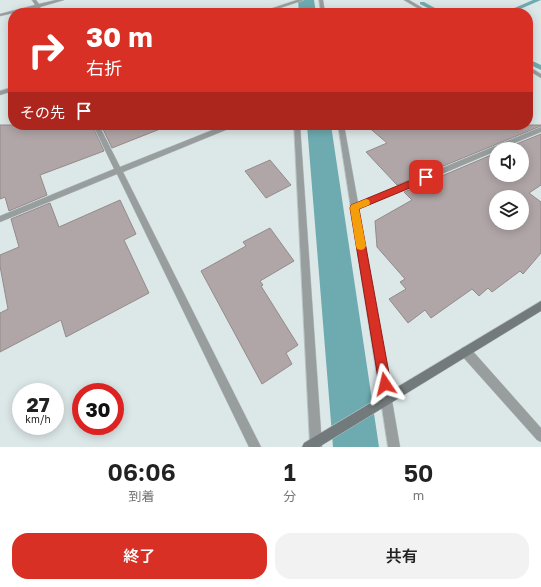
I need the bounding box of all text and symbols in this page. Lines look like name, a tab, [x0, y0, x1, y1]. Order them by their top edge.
text: 30 m	[86, 20, 153, 53]
icon: right	[20, 24, 72, 76]
text: 右折	[86, 57, 122, 79]
icon: arrive	[73, 100, 95, 122]
text: その先	[20, 103, 65, 121]
map controls	[489, 142, 529, 230]
button: sound	[489, 142, 529, 182]
pin	[409, 160, 443, 194]
icon: arrive	[415, 166, 437, 188]
button: layers	[489, 190, 529, 230]
position arrow	[364, 363, 406, 405]
speed limit sign: 30	[72, 383, 124, 435]
text: 27	[26, 392, 50, 416]
text: km/h	[25, 413, 51, 425]
text: 06:06	[108, 457, 176, 486]
text: 1	[284, 457, 296, 486]
text: 50	[404, 458, 433, 487]
text: m	[413, 487, 424, 503]
text: 到着	[129, 488, 155, 504]
text: 分	[283, 488, 296, 504]
button: 終了	[12, 533, 267, 579]
button: 共有	[275, 533, 529, 579]

